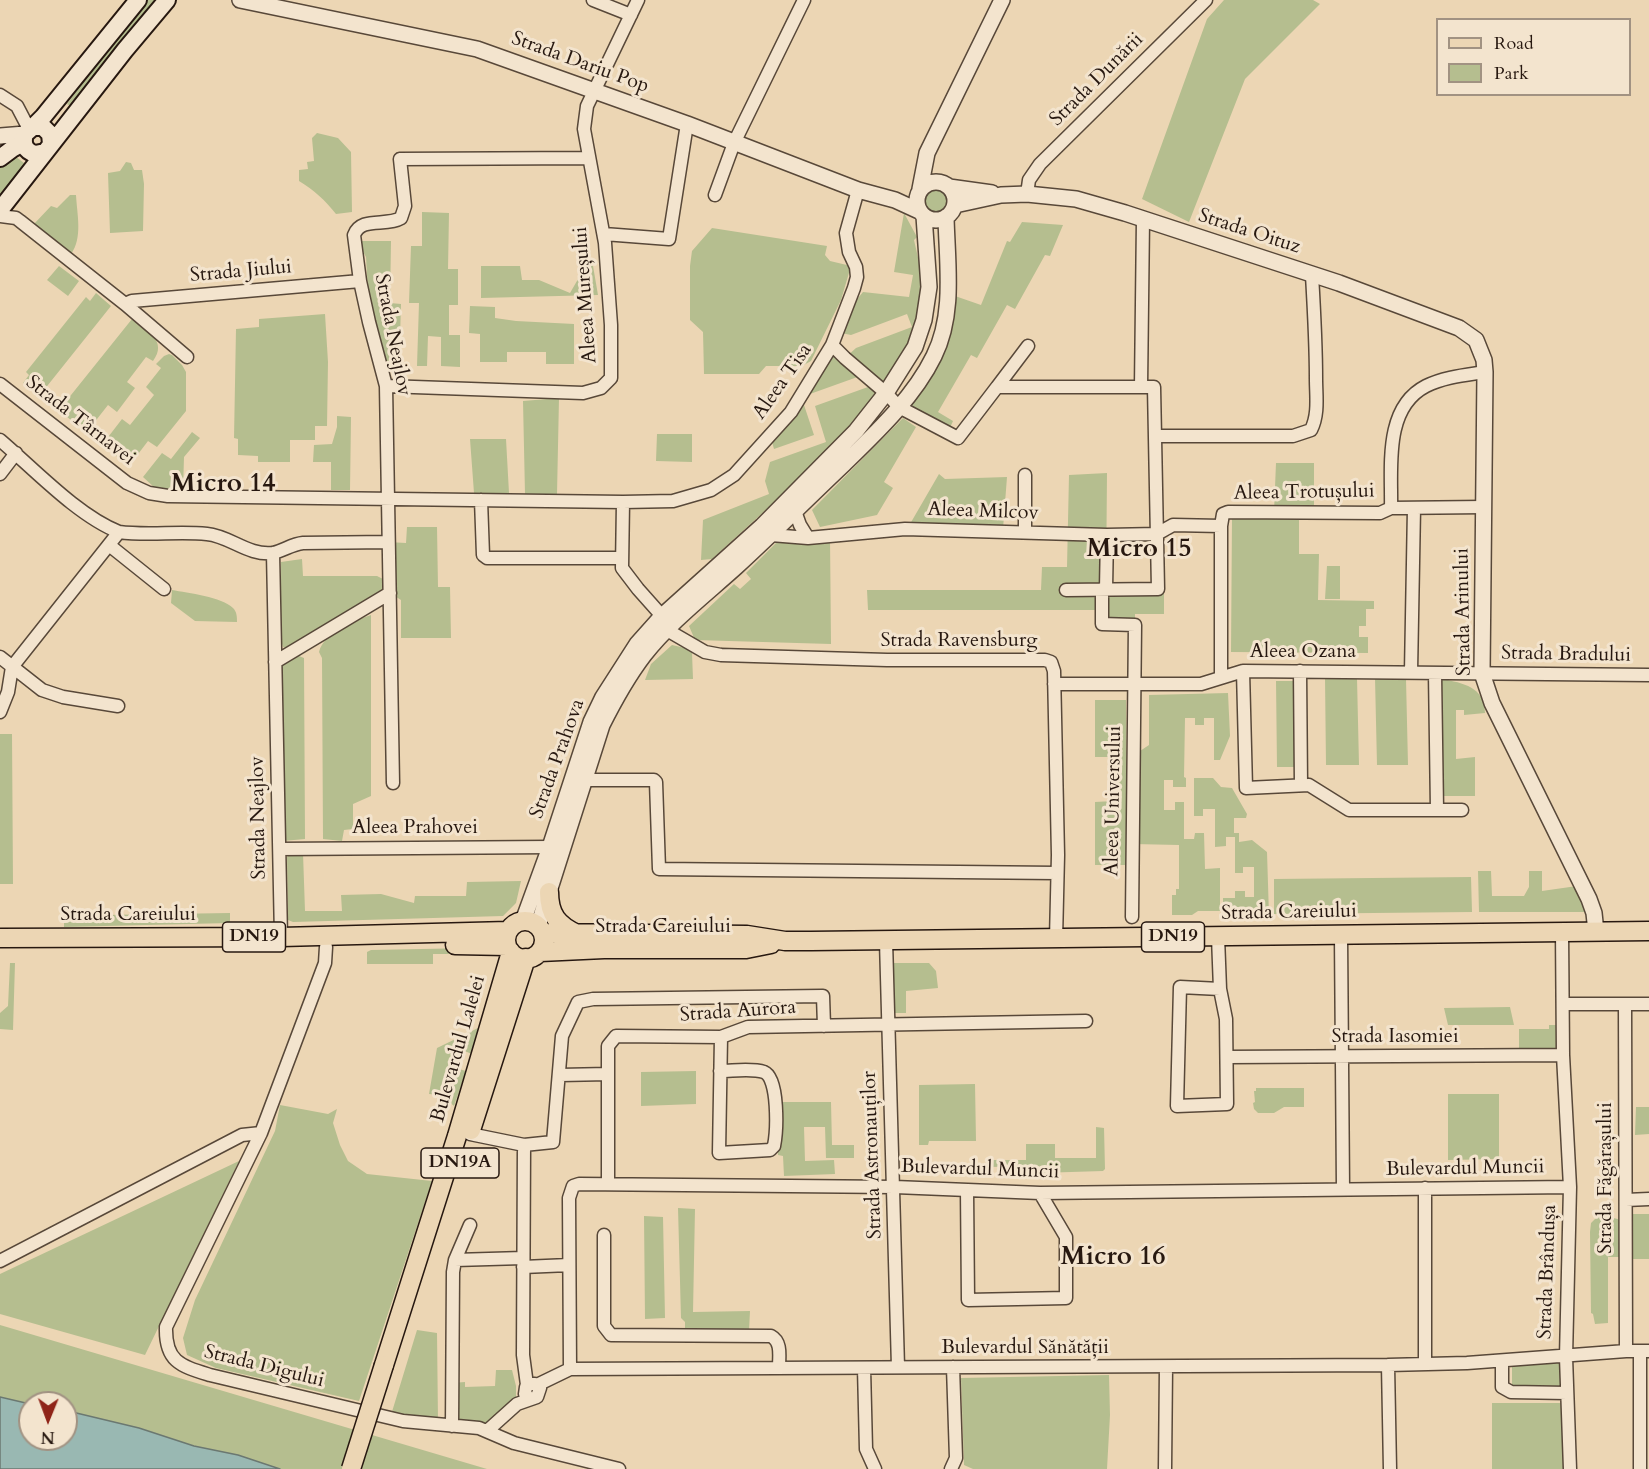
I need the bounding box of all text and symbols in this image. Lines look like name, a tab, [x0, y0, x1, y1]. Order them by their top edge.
legend	[1436, 18, 1631, 96]
street label: Strada Dariu Pop	[508, 27, 652, 99]
street label: Strada Dunării	[1045, 28, 1149, 132]
text: Road	[1494, 31, 1534, 56]
text: Park	[1494, 61, 1529, 86]
street label: Strada Oituz	[1195, 204, 1303, 260]
street label: Aleea Mureșului	[569, 226, 603, 364]
street label: Strada Jiului	[189, 256, 293, 288]
street label: Strada Neajlov	[368, 272, 416, 398]
street label: Aleea Tisa	[748, 339, 818, 425]
street label: Strada Târnavei	[20, 371, 140, 471]
district label: Micro 14	[170, 469, 276, 501]
street label: Aleea Trotușului	[1233, 480, 1375, 506]
street label: Aleea Milcov	[927, 498, 1039, 526]
district label: Micro 15	[1086, 534, 1192, 566]
street label: Strada Arinului	[1451, 548, 1477, 676]
street label: Strada Ravensburg	[881, 629, 1037, 653]
street label: Aleea Ozana	[1250, 640, 1356, 664]
street label: Strada Bradului	[1501, 642, 1631, 668]
street label: Strada Prahova	[525, 696, 591, 822]
street label: Aleea Universului	[1101, 725, 1127, 877]
street label: Strada Neajlov	[246, 756, 272, 880]
street label: Aleea Prahovei	[352, 816, 478, 840]
street label: Strada Careiului	[1221, 900, 1357, 926]
street label: Strada Careiului	[60, 903, 196, 927]
street label: Strada Careiului	[595, 915, 731, 939]
road number: DN19	[222, 922, 286, 952]
road number: DN19	[1142, 922, 1204, 952]
street label: Bulevardul Lalelei	[427, 973, 491, 1125]
street label: Strada Aurora	[679, 996, 797, 1028]
street label: Strada Iasomiei	[1331, 1025, 1459, 1049]
street label: Strada Astronauților	[858, 1070, 888, 1240]
street label: Strada Făgărașului	[1594, 1102, 1618, 1254]
road number: DN19A	[421, 1148, 499, 1178]
street label: Bulevardul Muncii	[900, 1155, 1060, 1185]
street label: Bulevardul Muncii	[1386, 1156, 1544, 1182]
street label: Strada Brândușa	[1534, 1204, 1562, 1340]
district label: Micro 16	[1060, 1242, 1166, 1274]
street label: Bulevardul Sănătății	[941, 1336, 1109, 1360]
street label: Strada Digului	[202, 1341, 326, 1393]
north arrow	[18, 1391, 78, 1451]
text: N	[41, 1426, 55, 1448]

